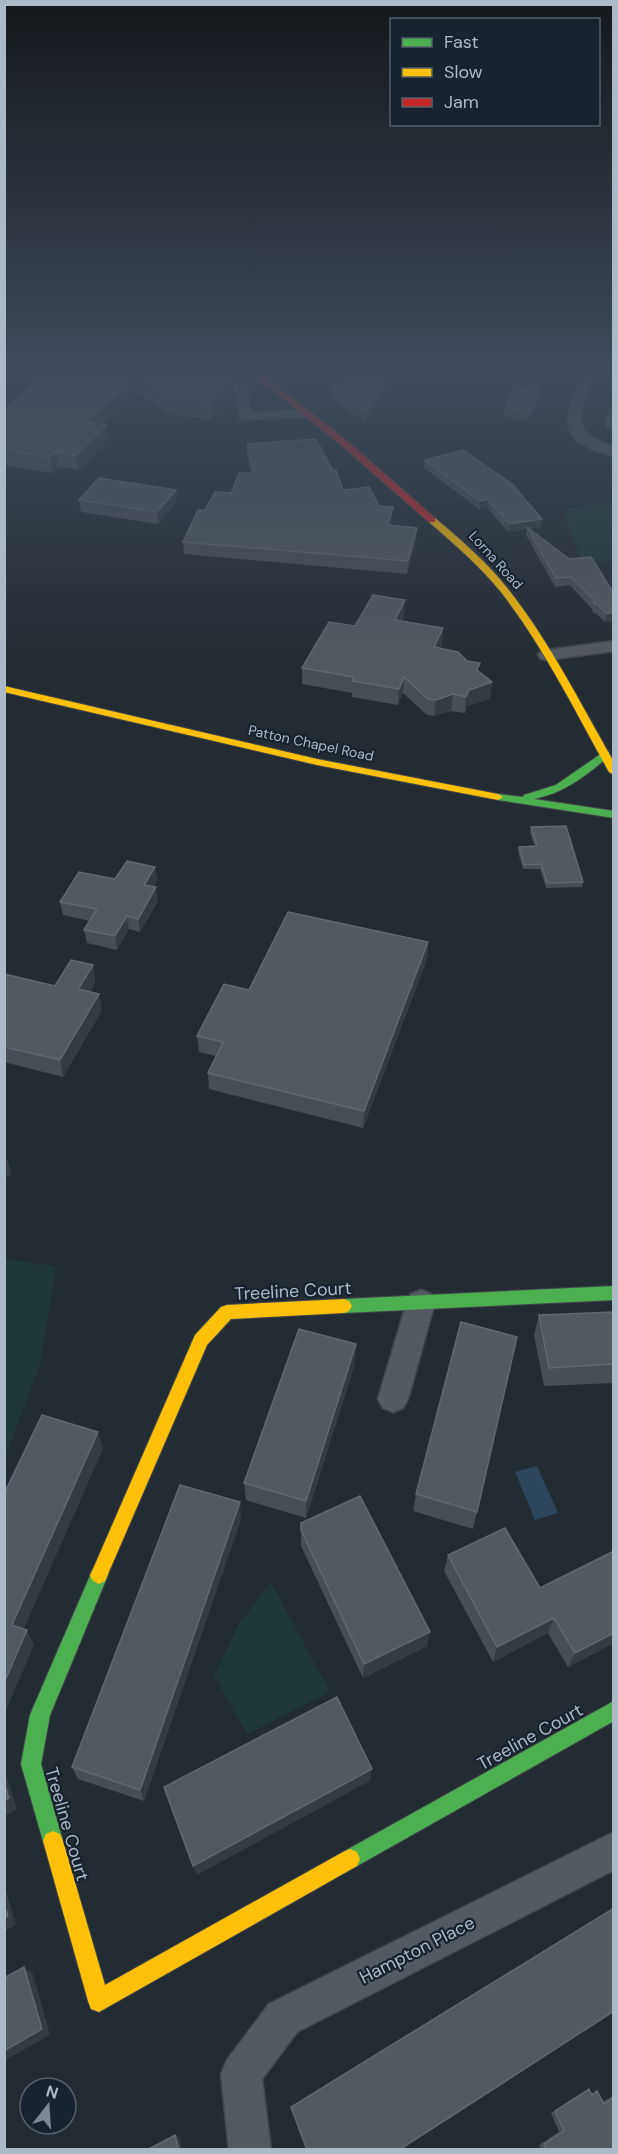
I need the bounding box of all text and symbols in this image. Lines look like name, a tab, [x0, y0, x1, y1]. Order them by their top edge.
legend	[390, 18, 600, 126]
text: Fast	[444, 30, 479, 54]
text: Slow	[444, 60, 483, 84]
text: Jam	[444, 90, 479, 114]
street label: Lorna Road	[465, 527, 527, 593]
street label: Patton Chapel Road	[247, 721, 375, 765]
street label: Treeline Court	[234, 1276, 352, 1306]
street label: Treeline Court	[473, 1698, 587, 1776]
street label: Treeline Court	[39, 1764, 95, 1884]
street label: Hampton Place	[355, 1911, 479, 1989]
north arrow	[18, 2076, 78, 2136]
text: N	[44, 2080, 61, 2104]

